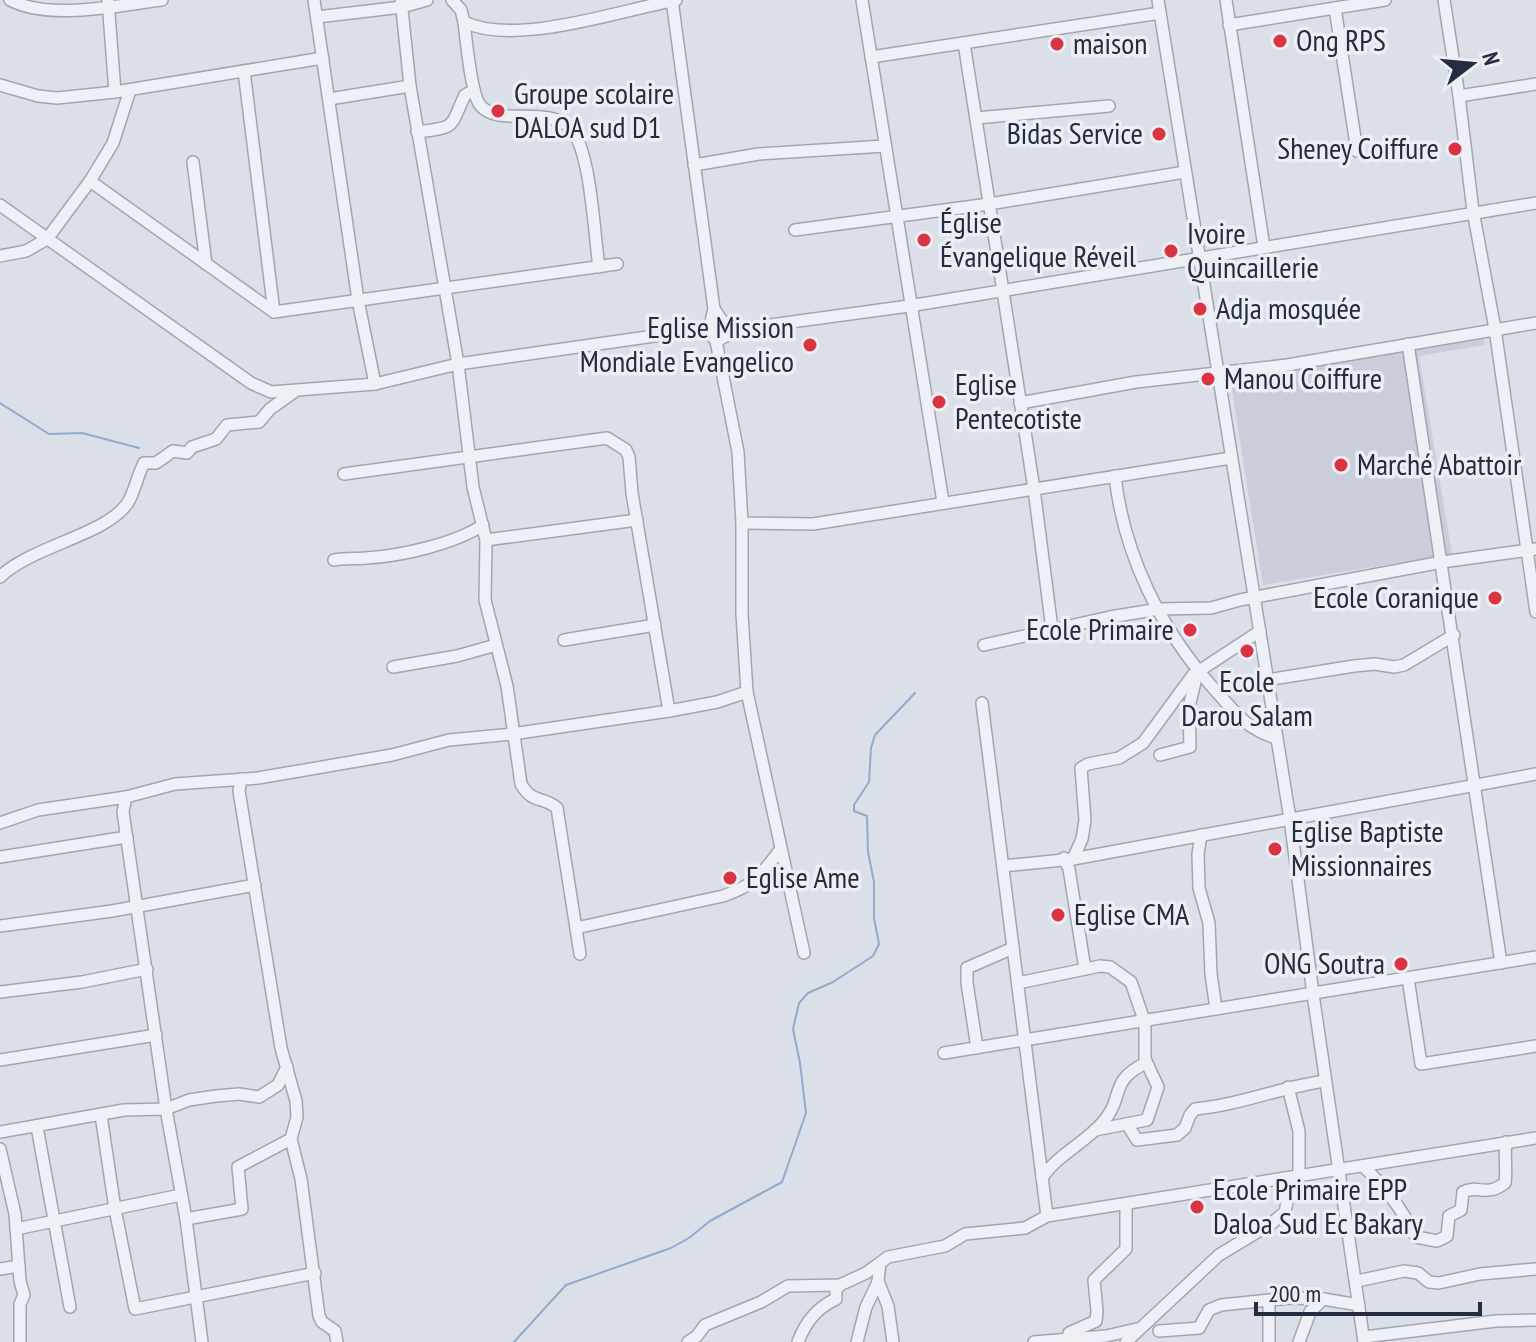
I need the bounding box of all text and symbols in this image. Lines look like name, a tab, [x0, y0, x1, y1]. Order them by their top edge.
place label: Ong RPS	[1296, 20, 1386, 59]
place label: maison	[1073, 23, 1147, 62]
north arrow	[1432, 24, 1512, 104]
marker: Ong RPS	[1271, 32, 1289, 50]
marker: maison	[1048, 35, 1066, 53]
text: N	[1476, 49, 1506, 68]
place label: Groupe scolaire DALOA sud D1	[514, 73, 674, 146]
marker: Groupe scolaire DALOA sud D1	[489, 102, 507, 120]
place label: Bidas Service	[1007, 113, 1143, 152]
marker: Bidas Service	[1150, 125, 1168, 143]
place label: Sheney Coiffure	[1277, 128, 1439, 167]
marker: Sheney Coiffure	[1446, 140, 1464, 158]
place label: Église Évangelique Réveil	[940, 202, 1136, 275]
place label: Ivoire Quincaillerie	[1187, 213, 1319, 286]
marker: Église Évangelique Réveil	[915, 231, 933, 249]
marker: Ivoire Quincaillerie	[1162, 242, 1180, 260]
place label: Adja mosquée	[1216, 288, 1361, 327]
marker: Adja mosquée	[1191, 300, 1209, 318]
place label: Eglise Mission Mondiale Evangelico	[580, 307, 794, 380]
marker: Eglise Mission Mondiale Evangelico	[801, 336, 819, 354]
place label: Manou Coiffure	[1224, 358, 1382, 397]
place label: Eglise Pentecotiste	[955, 364, 1082, 437]
marker: Manou Coiffure	[1199, 370, 1217, 388]
marker: Eglise Pentecotiste	[930, 393, 948, 411]
place label: Marché Abattoir	[1357, 444, 1522, 483]
marker: Marché Abattoir	[1332, 456, 1350, 474]
place label: Ecole Coranique	[1313, 577, 1479, 616]
marker: Ecole Coranique	[1486, 589, 1504, 607]
place label: Ecole Primaire	[1026, 609, 1174, 648]
marker: Ecole Primaire	[1181, 621, 1199, 639]
marker: Ecole Darou Salam	[1238, 642, 1256, 660]
place label: Ecole Darou Salam	[1181, 661, 1313, 734]
place label: Eglise Baptiste Missionnaires	[1291, 811, 1444, 884]
marker: Eglise Baptiste Missionnaires	[1266, 840, 1284, 858]
place label: Eglise Ame	[746, 857, 860, 896]
marker: Eglise Ame	[721, 869, 739, 887]
place label: Eglise CMA	[1074, 894, 1190, 933]
marker: Eglise CMA	[1049, 906, 1067, 924]
place label: ONG Soutra	[1264, 943, 1385, 982]
marker: ONG Soutra	[1392, 955, 1410, 973]
place label: Ecole Primaire EPP Daloa Sud Ec Bakary	[1213, 1169, 1424, 1242]
marker: Ecole Primaire EPP Daloa Sud Ec Bakary	[1188, 1198, 1206, 1216]
scale bar	[1256, 1266, 1480, 1316]
text: 200 m	[1268, 1278, 1321, 1309]

